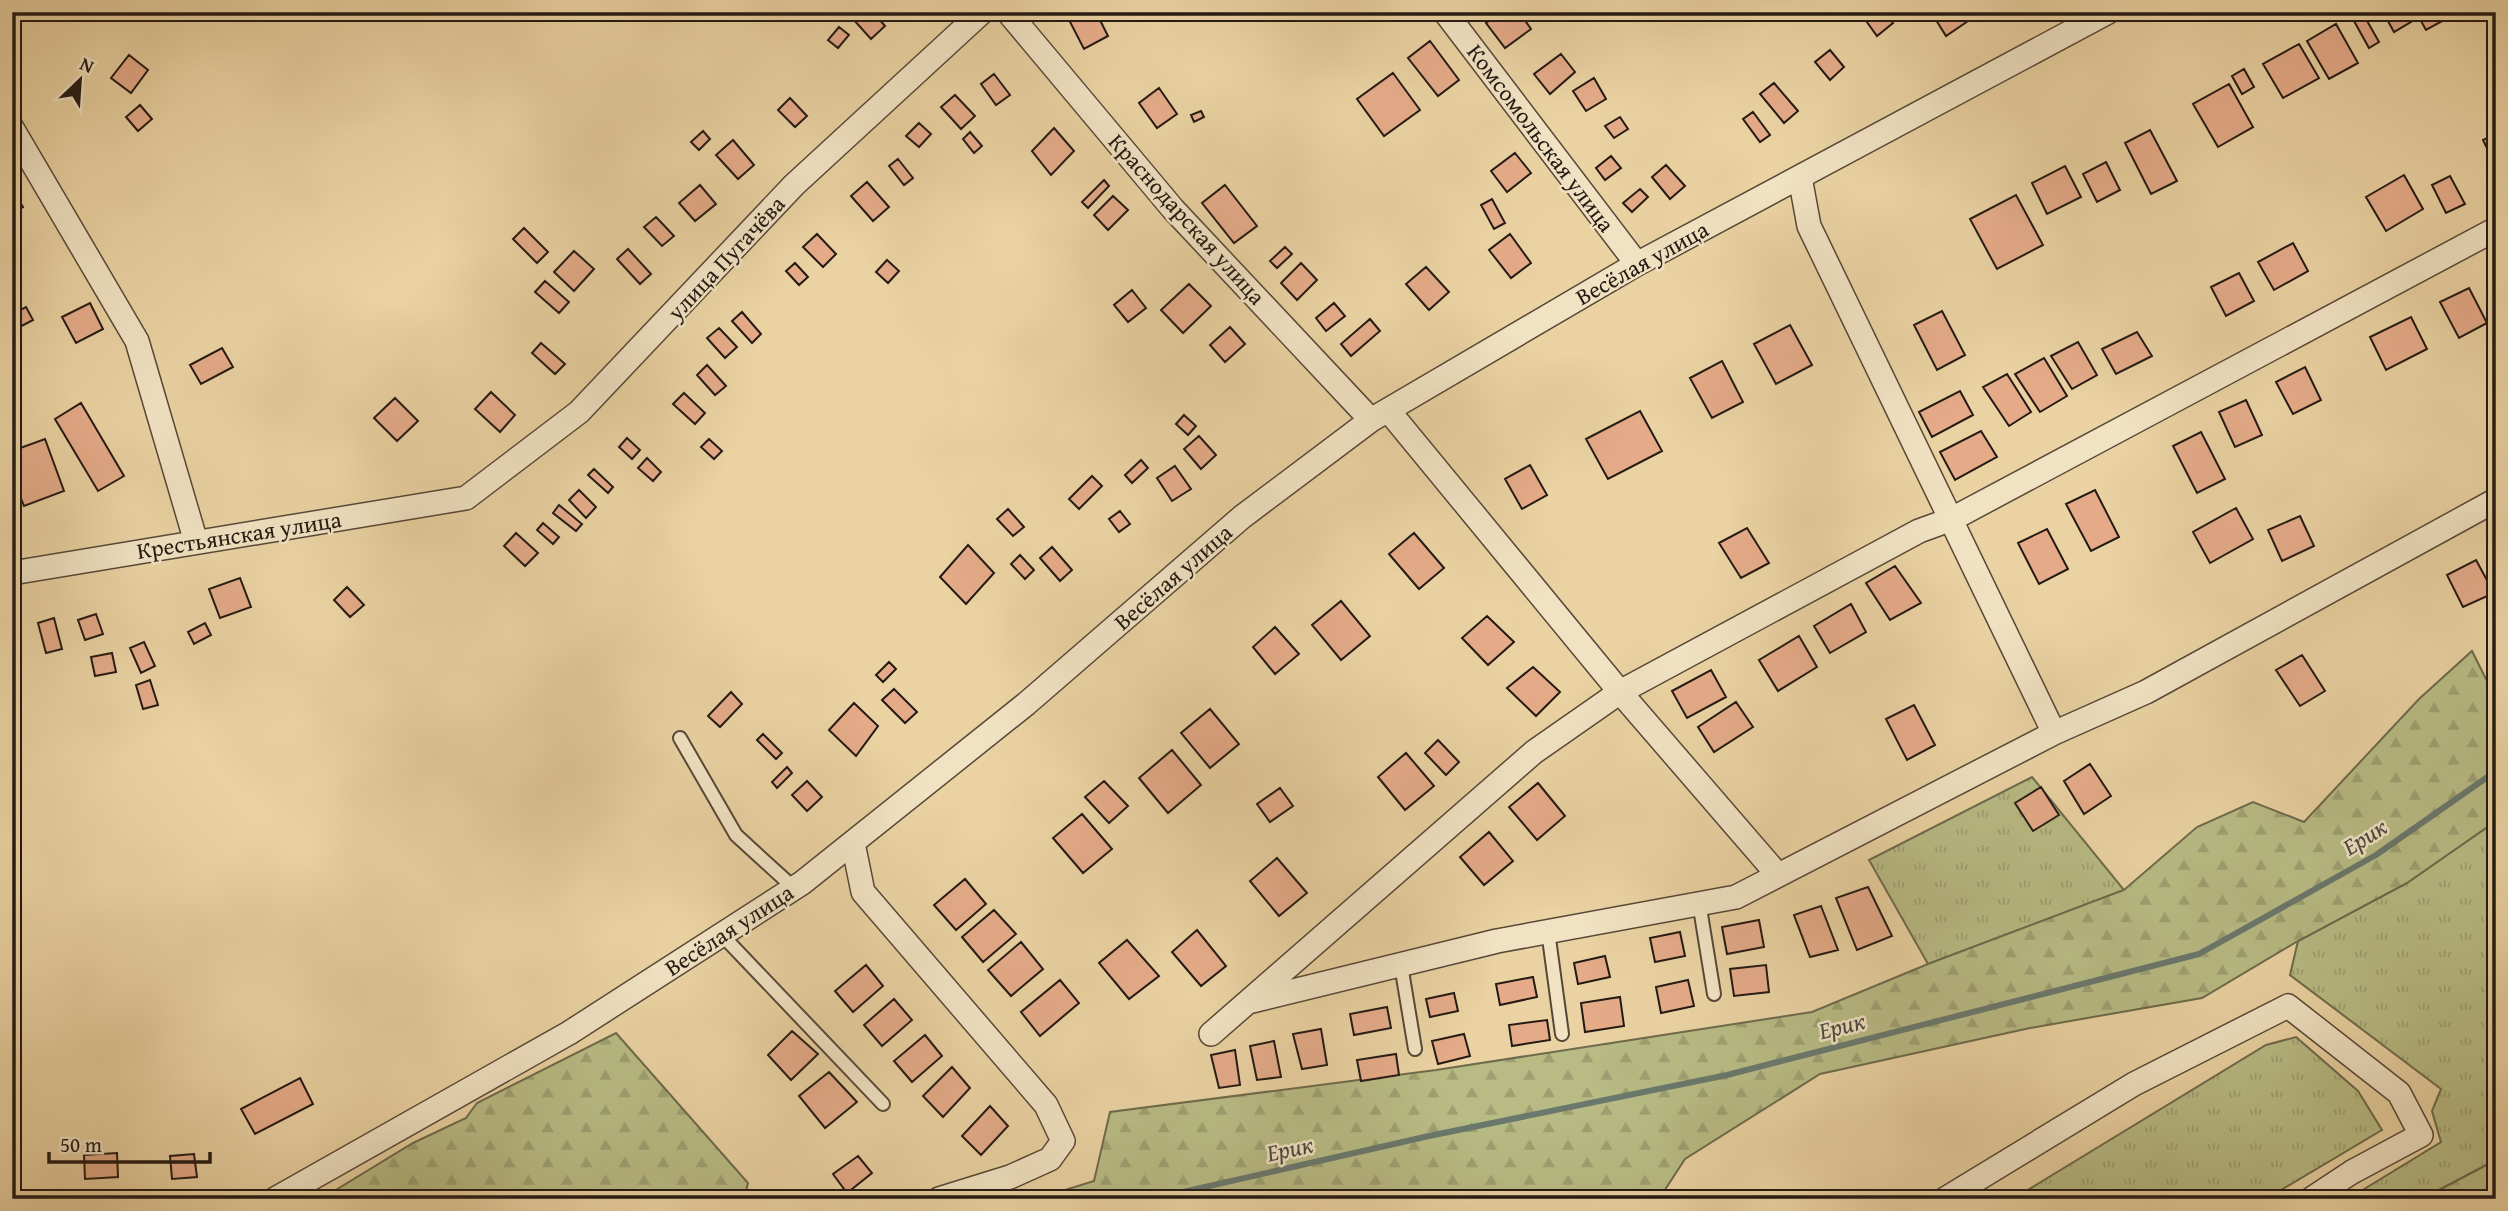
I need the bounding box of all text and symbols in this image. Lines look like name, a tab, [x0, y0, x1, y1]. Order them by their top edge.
street label: Комсомольская улица	[1460, 37, 1623, 239]
north arrow	[46, 46, 116, 116]
text: N	[76, 49, 99, 80]
street label: Краснодарская улица	[1101, 126, 1273, 312]
street label: улица Пугачёва	[658, 188, 792, 328]
street label: Весёлая улица	[1569, 212, 1714, 313]
street label: Крестьянская улица	[134, 502, 344, 567]
street label: Весёлая улица	[1106, 516, 1239, 637]
water label: Ерик	[2335, 809, 2394, 864]
street label: Весёлая улица	[658, 876, 799, 984]
water label: Ерик	[1814, 1003, 1869, 1048]
scale bar	[49, 1120, 210, 1164]
water label: Ерик	[1262, 1126, 1317, 1171]
text: 50 m	[60, 1129, 102, 1160]

